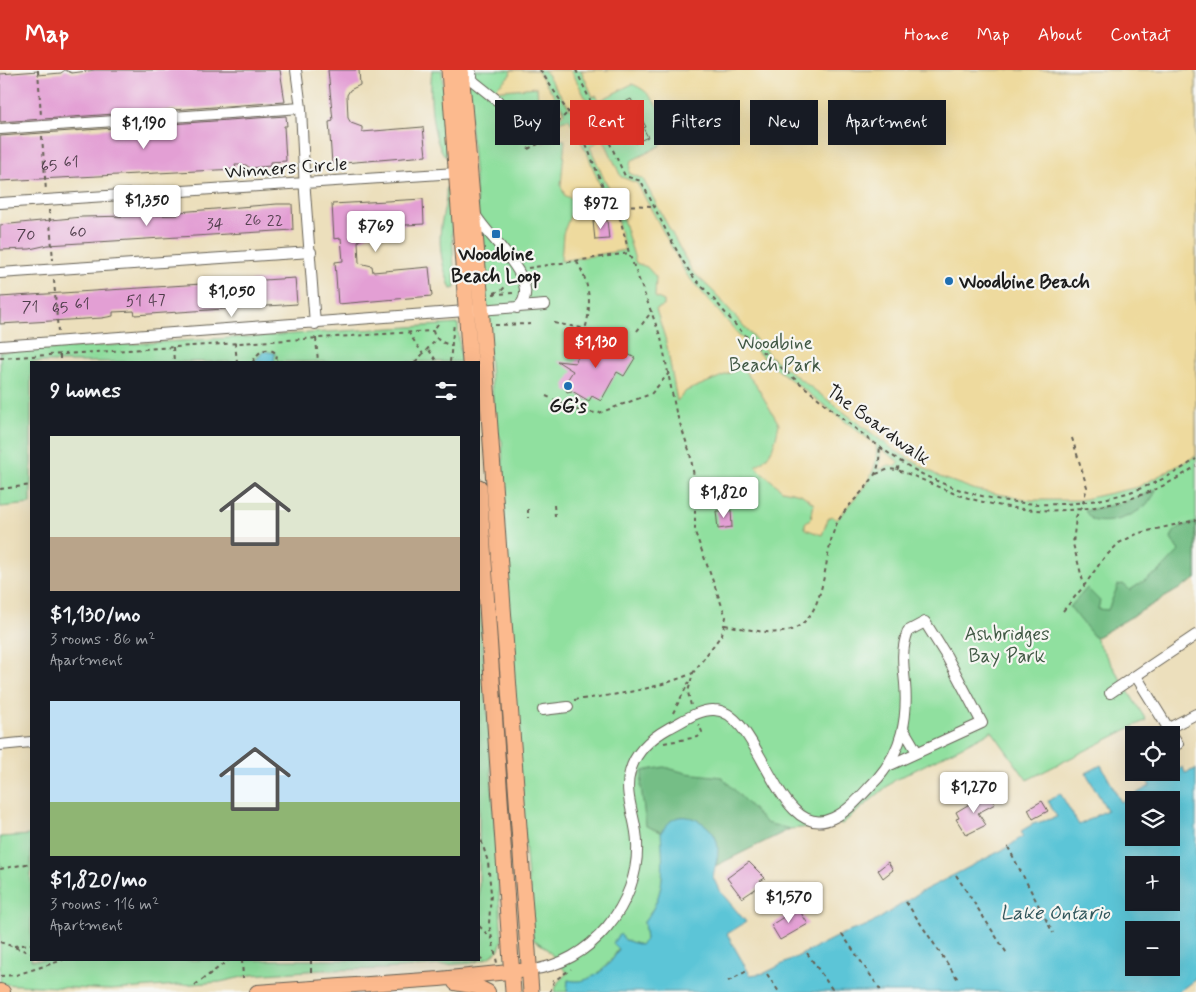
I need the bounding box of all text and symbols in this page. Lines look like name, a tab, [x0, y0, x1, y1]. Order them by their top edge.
text: Map	[25, 20, 69, 51]
text: Home	[904, 23, 949, 47]
text: Map	[977, 23, 1010, 47]
text: About	[1038, 23, 1082, 47]
text: Contact	[1110, 23, 1171, 47]
chip: Buy	[495, 100, 560, 145]
chip: Rent	[570, 100, 644, 145]
chip: Filters	[654, 100, 740, 145]
chip: New	[750, 100, 818, 145]
chip: Apartment	[828, 100, 946, 145]
pin: $1,190	[103, 108, 185, 150]
text: $1,190	[122, 113, 166, 134]
house number: 61	[63, 152, 79, 173]
street label: Winners Circle	[224, 152, 348, 185]
house number: 65	[41, 156, 57, 177]
pin: $1,350	[106, 184, 188, 227]
pin: $972	[571, 188, 631, 230]
text: $1,350	[125, 190, 169, 211]
text: $972	[584, 193, 618, 214]
house number: 26	[245, 210, 261, 231]
pin: $769	[346, 210, 406, 253]
house number: 22	[267, 211, 283, 232]
house number: 34	[207, 214, 224, 235]
text: $769	[358, 216, 394, 237]
house number: 60	[69, 222, 87, 243]
house number: 70	[17, 225, 35, 246]
marker: Woodbine Beach Loop	[490, 228, 502, 240]
place label: Woodbine Beach Loop	[451, 242, 541, 289]
place label: Woodbine Beach	[958, 270, 1090, 295]
marker: Woodbine Beach	[943, 275, 955, 287]
pin: $1,050	[191, 276, 273, 318]
text: $1,050	[208, 281, 256, 302]
house number: 47	[148, 290, 166, 311]
house number: 51	[126, 291, 142, 312]
house number: 61	[74, 294, 90, 315]
house number: 71	[22, 297, 38, 318]
house number: 65	[52, 298, 68, 319]
pin: $1,130	[555, 326, 637, 369]
park label: Woodbine Beach Park	[729, 331, 821, 378]
text: $1,130	[575, 332, 617, 353]
text: 9 homes	[50, 377, 121, 405]
icon: filters	[432, 377, 460, 405]
street label: The Boardwalk	[821, 379, 935, 472]
marker: GG’s	[562, 380, 574, 392]
place label: GG’s	[549, 394, 587, 419]
icon: home	[210, 469, 300, 559]
pin: $1,820	[683, 476, 765, 519]
text: $1,820	[700, 482, 748, 503]
text: $1,130/mo	[50, 601, 140, 629]
park label: Ashbridges Bay Park	[964, 622, 1050, 669]
text: 3 rooms · 86 m²	[50, 629, 155, 650]
text: Apartment	[50, 650, 123, 671]
map controls	[1125, 726, 1180, 976]
button: locate	[1125, 726, 1180, 781]
icon: home	[210, 734, 300, 824]
pin: $1,270	[933, 772, 1015, 814]
text: $1,270	[951, 777, 997, 798]
button: layers	[1125, 791, 1180, 846]
button: +	[1125, 856, 1180, 911]
text: $1,820/mo	[50, 866, 147, 894]
pin: $1,570	[748, 882, 830, 924]
text: $1,570	[766, 887, 812, 908]
text: 3 rooms · 116 m²	[50, 894, 159, 915]
water label: Lake Ontario	[1000, 900, 1111, 927]
text: Apartment	[50, 915, 123, 936]
button: −	[1125, 921, 1180, 976]

